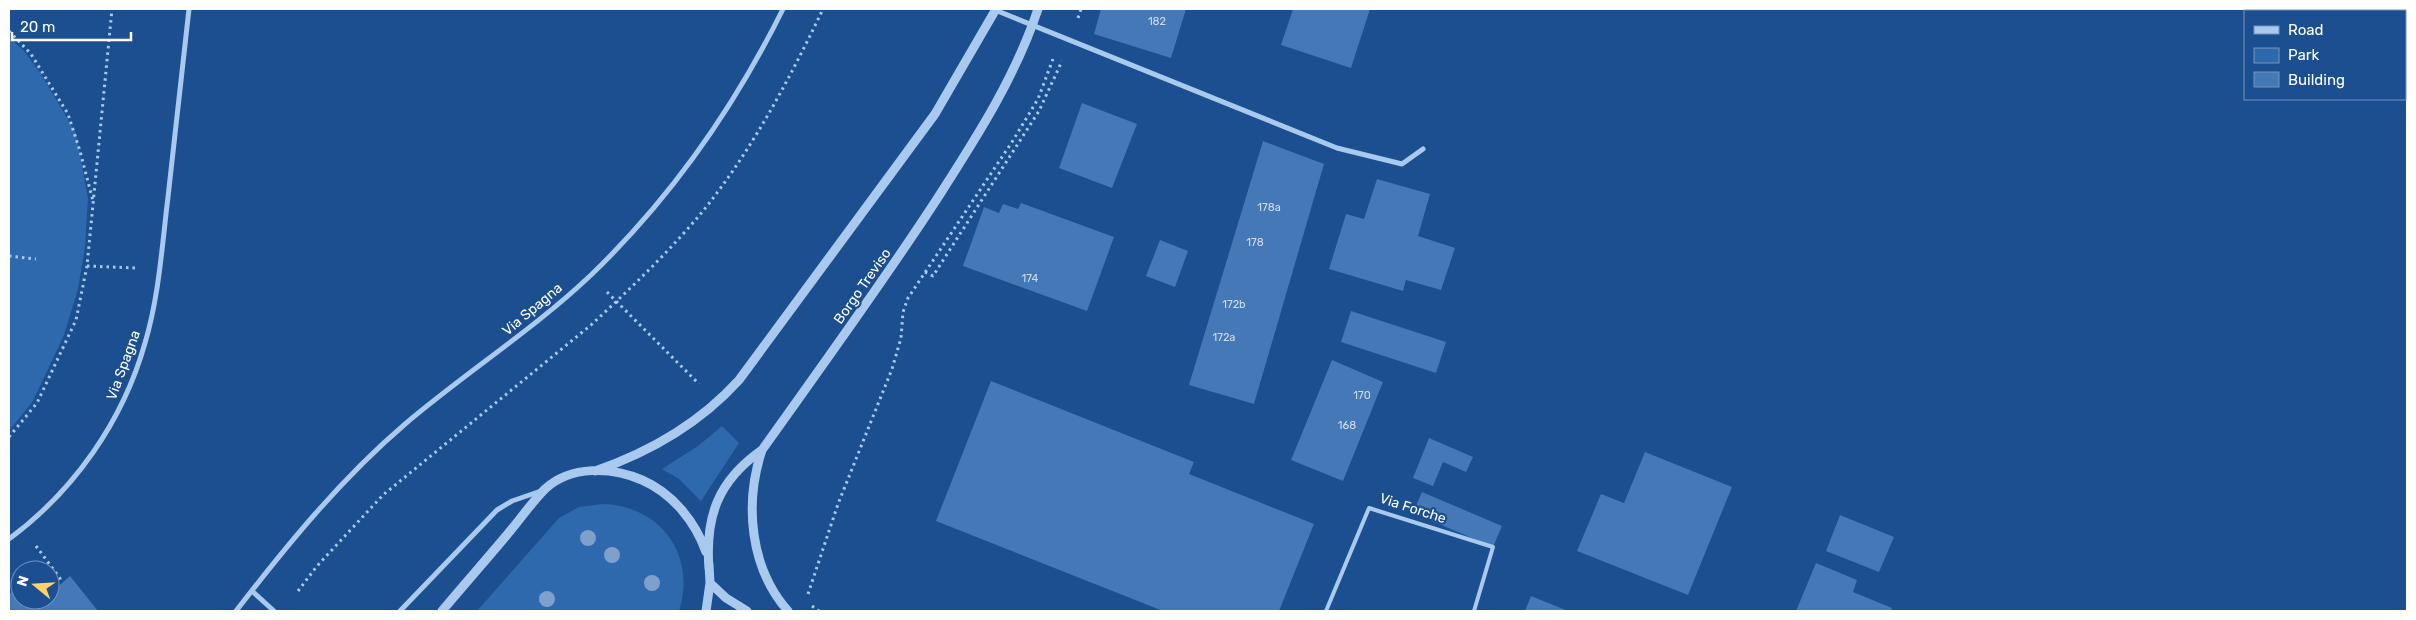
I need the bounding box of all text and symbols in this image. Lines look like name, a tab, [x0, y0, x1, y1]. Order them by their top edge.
scale bar	[12, 10, 131, 42]
legend	[2244, 10, 2406, 100]
house number: 182	[1148, 15, 1166, 28]
text: 20 m	[20, 18, 55, 36]
text: Road	[2288, 21, 2324, 39]
text: Park	[2288, 46, 2319, 64]
text: Building	[2288, 71, 2345, 89]
house number: 178a	[1257, 201, 1281, 214]
house number: 178	[1246, 236, 1264, 249]
street label: Borgo Treviso	[830, 245, 895, 327]
house number: 174	[1022, 272, 1039, 285]
street label: Via Spagna	[499, 279, 566, 339]
house number: 172b	[1222, 298, 1246, 311]
street label: Via Spagna	[103, 328, 144, 402]
house number: 172a	[1213, 331, 1235, 344]
house number: 170	[1353, 389, 1371, 402]
house number: 168	[1338, 419, 1356, 432]
street label: Via Forche	[1377, 490, 1448, 527]
north arrow	[10, 560, 60, 610]
text: N	[13, 574, 33, 589]

